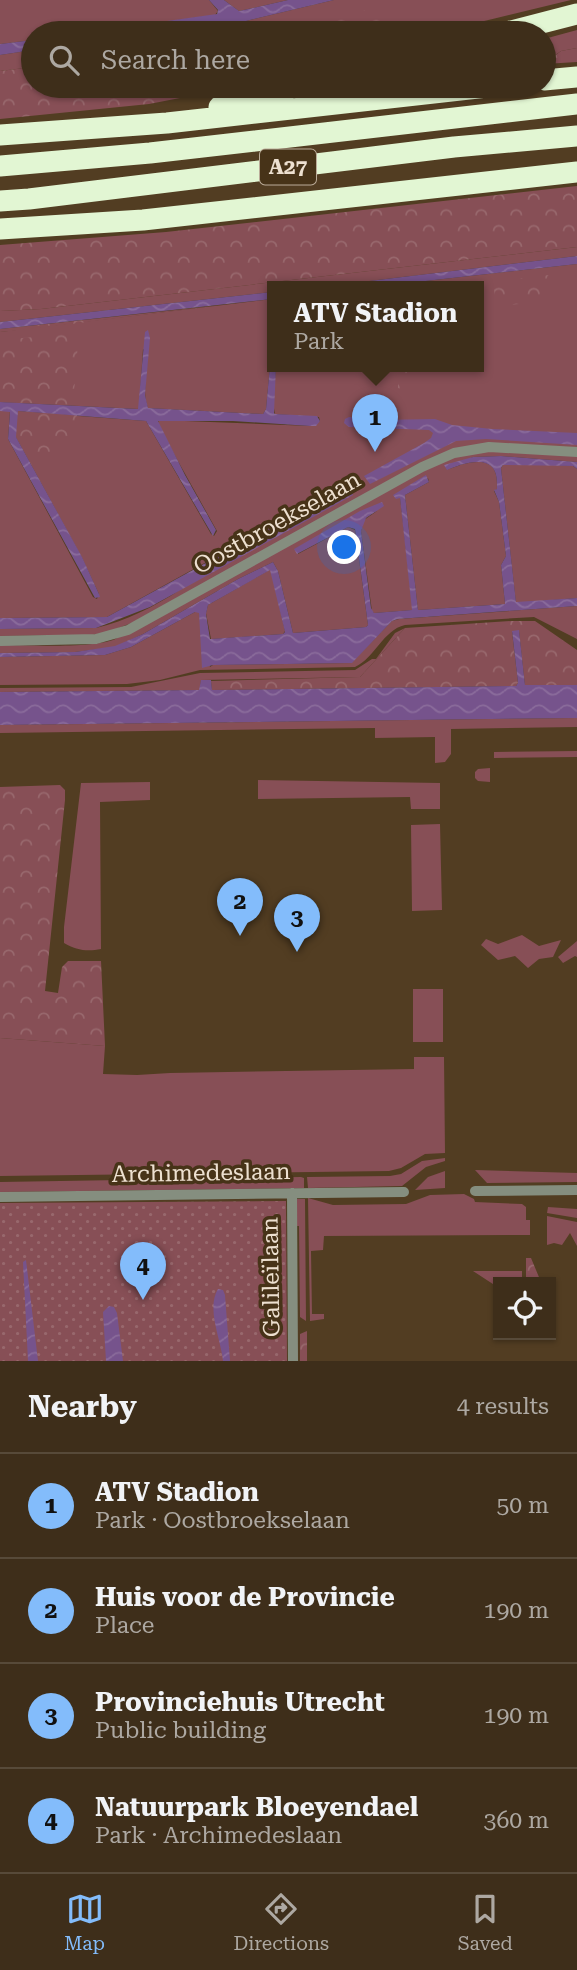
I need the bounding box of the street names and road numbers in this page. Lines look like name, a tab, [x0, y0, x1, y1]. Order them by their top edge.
road number: A27	[260, 150, 316, 184]
street label: Oostbroekselaan	[189, 466, 365, 580]
street label: Archimedeslaan	[111, 1158, 291, 1188]
street label: Galileïlaan	[256, 1217, 286, 1337]

